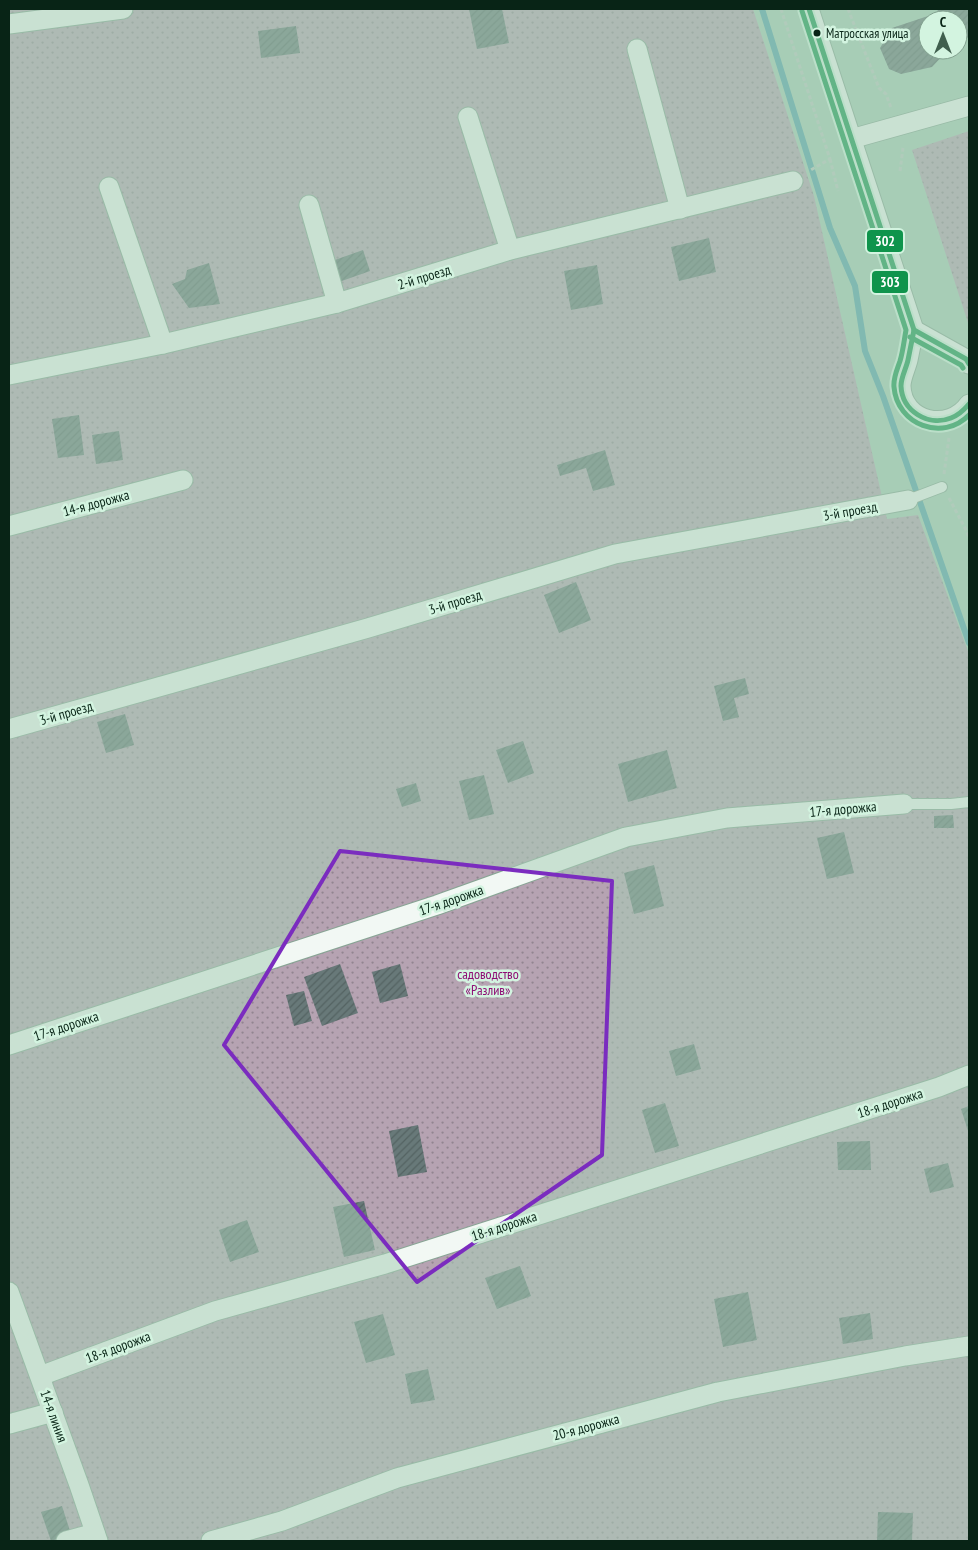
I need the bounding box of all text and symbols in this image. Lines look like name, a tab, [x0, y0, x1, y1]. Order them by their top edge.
north arrow	[918, 10, 968, 60]
text: С	[940, 13, 947, 31]
place label: Матросская улица	[826, 25, 909, 42]
marker: Матросская улица	[812, 28, 822, 38]
line badge: 302	[866, 229, 904, 253]
text: 302	[875, 232, 895, 250]
street label: 2-й проезд	[395, 260, 453, 294]
line badge: 303	[871, 270, 909, 294]
text: 303	[880, 273, 900, 291]
street label: 14-я дорожка	[61, 486, 131, 520]
street label: 3-й проезд	[822, 497, 878, 525]
street label: 3-й проезд	[426, 585, 484, 619]
street label: 3-й проезд	[37, 697, 95, 729]
street label: 17-я дорожка	[809, 797, 877, 821]
street label: 17-я дорожка	[416, 881, 486, 919]
park label: садоводство «Разлив»	[457, 965, 519, 999]
street label: 17-я дорожка	[31, 1007, 101, 1045]
street label: 18-я дорожка	[855, 1084, 925, 1122]
street label: 18-я дорожка	[469, 1207, 539, 1245]
street label: 18-я дорожка	[83, 1327, 153, 1367]
street label: 14-я линия	[36, 1387, 72, 1445]
street label: 20-я дорожка	[551, 1410, 621, 1444]

